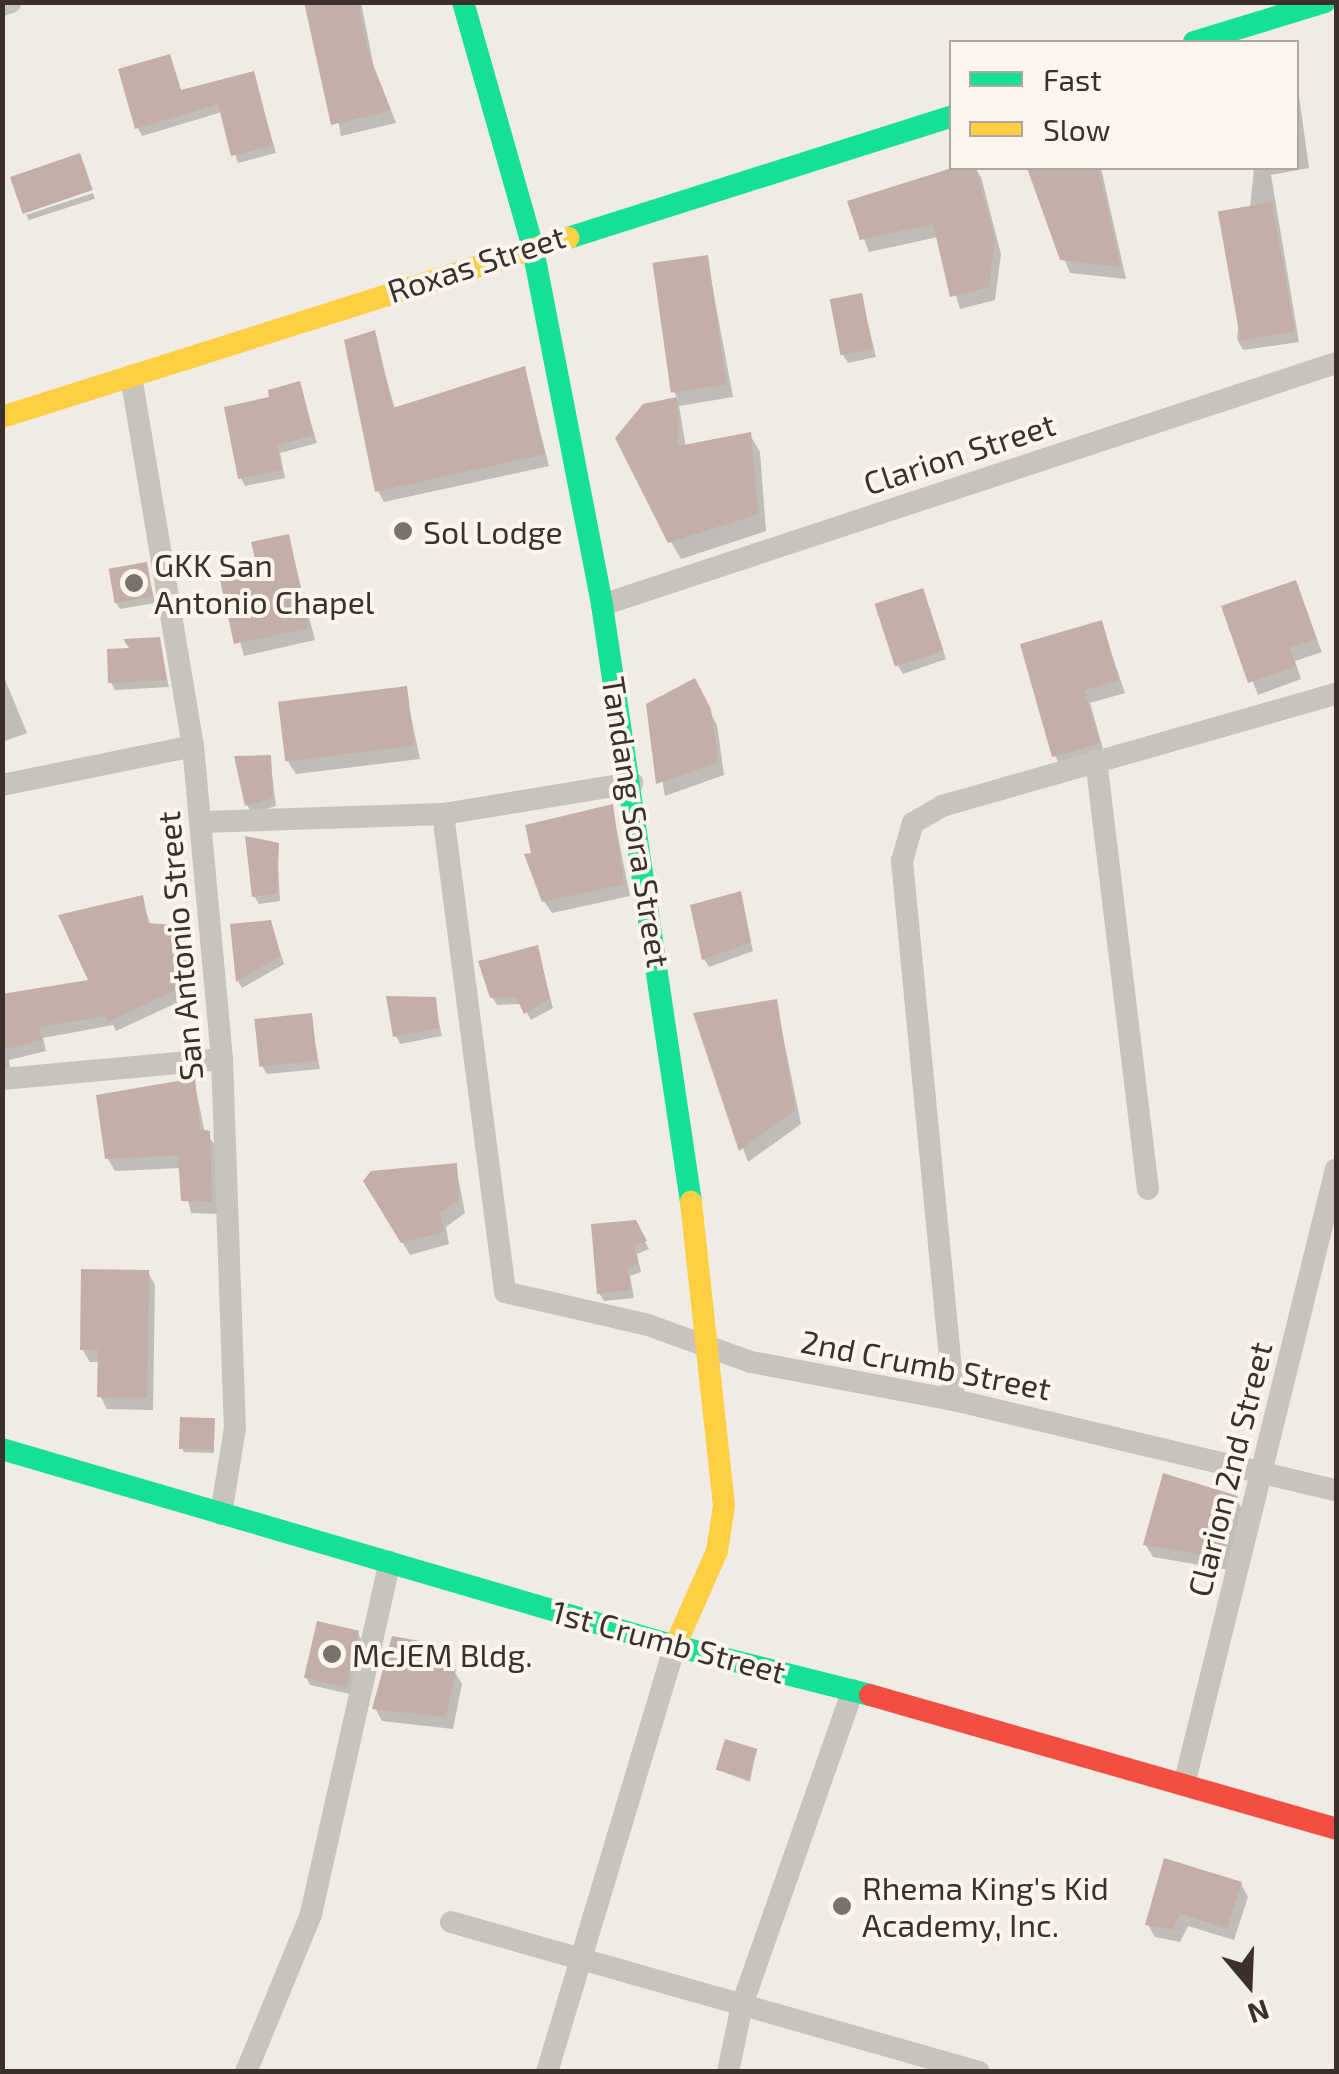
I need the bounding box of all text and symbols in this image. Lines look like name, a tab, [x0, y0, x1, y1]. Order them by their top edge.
legend	[949, 40, 1299, 170]
text: Fast	[1043, 61, 1102, 97]
text: Slow	[1043, 111, 1110, 147]
street label: Roxas Street	[382, 216, 570, 310]
street label: Clarion Street	[858, 404, 1060, 502]
place label: Sol Lodge	[423, 512, 564, 550]
marker: Sol Lodge	[392, 520, 414, 542]
place label: GKK San Antonio Chapel	[154, 546, 374, 621]
marker: GKK San Antonio Chapel	[123, 572, 145, 594]
street label: Tandang Sora Street	[595, 674, 679, 970]
street label: San Antonio Street	[148, 809, 210, 1083]
street label: 2nd Crumb Street	[798, 1321, 1054, 1407]
street label: Clarion 2nd Street	[1179, 1338, 1279, 1600]
street label: 1st Crumb Street	[548, 1591, 790, 1691]
place label: McJEM Bldg.	[352, 1635, 533, 1673]
marker: McJEM Bldg.	[321, 1643, 343, 1665]
place label: Rhema King's Kid Academy, Inc.	[862, 1869, 1109, 1944]
marker: Rhema King's Kid Academy, Inc.	[831, 1895, 853, 1917]
north arrow	[1199, 1934, 1299, 2034]
text: N	[1244, 1993, 1274, 2032]

